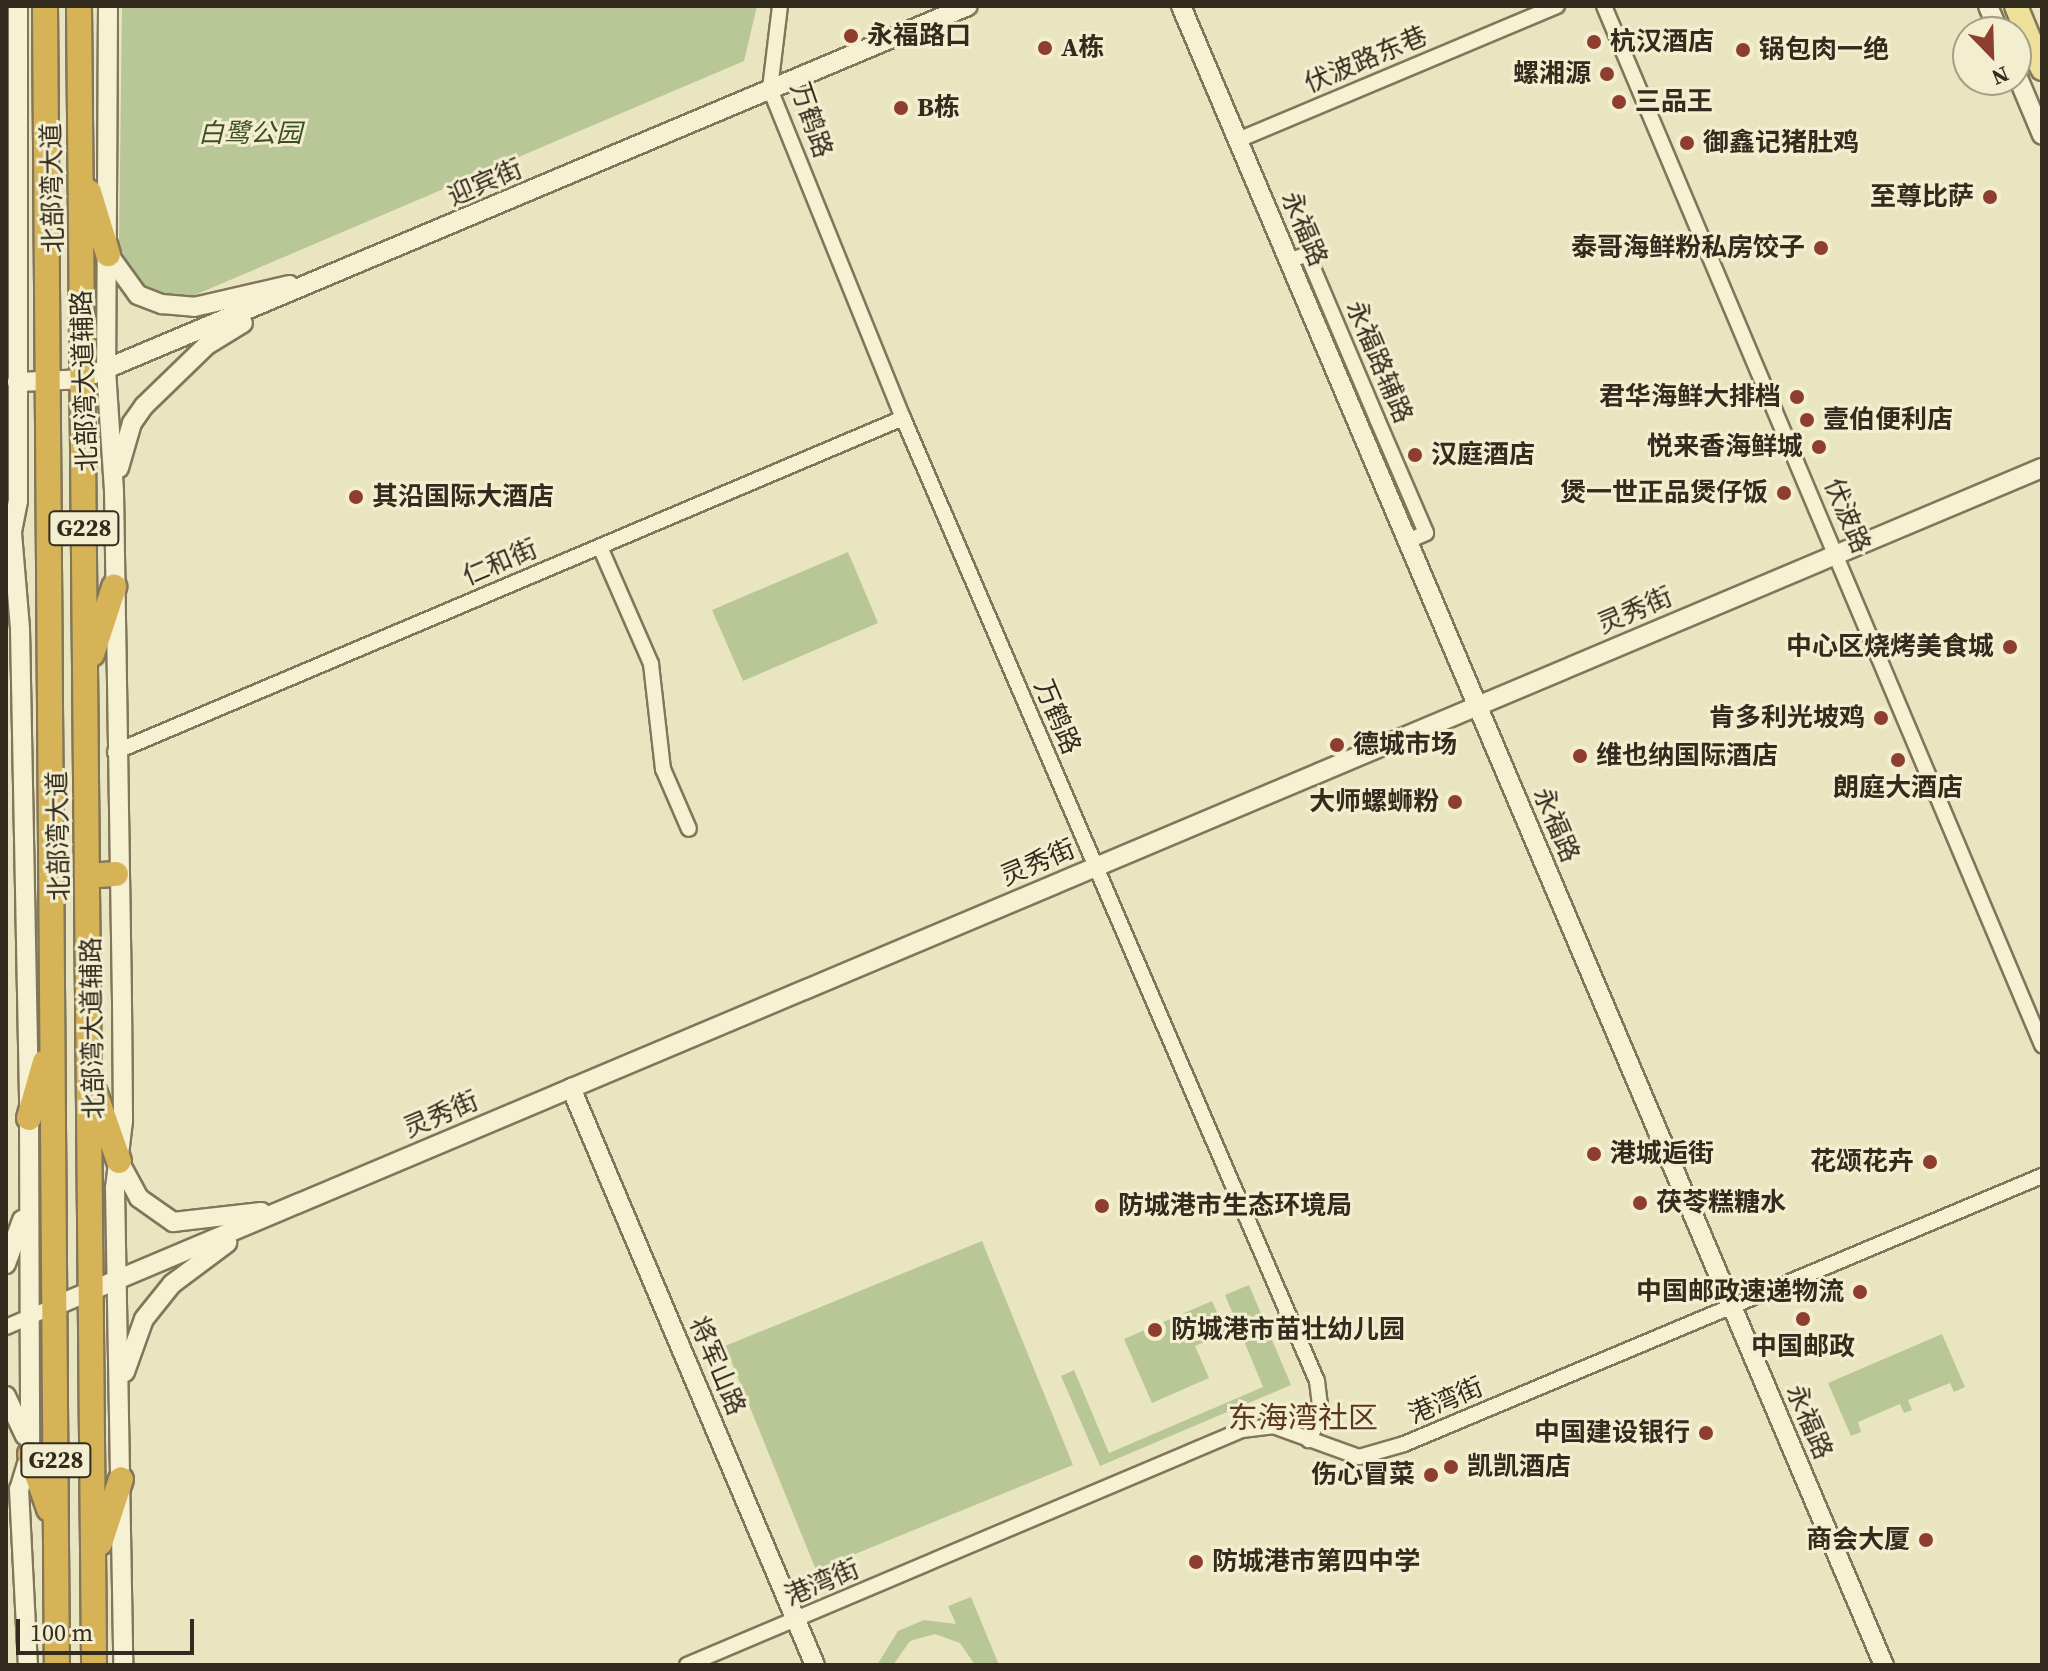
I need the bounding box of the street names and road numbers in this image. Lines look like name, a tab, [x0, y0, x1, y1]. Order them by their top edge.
street label: 伏波路东巷	[1300, 20, 1432, 100]
street label: 万鹤路	[784, 78, 838, 162]
street label: 北部湾大道	[36, 123, 70, 253]
street label: 迎宾街	[443, 153, 527, 213]
street label: 永福路	[1274, 187, 1334, 271]
street label: 北部湾大道辅路	[66, 290, 104, 472]
street label: 永福路辅路	[1339, 296, 1419, 428]
street label: 伏波路	[1817, 474, 1877, 558]
road number: G228	[48, 508, 120, 548]
street label: 仁和街	[458, 533, 542, 593]
street label: 灵秀街	[1593, 581, 1677, 641]
street label: 万鹤路	[1027, 675, 1087, 759]
street label: 北部湾大道	[42, 771, 76, 901]
street label: 永福路	[1526, 783, 1586, 867]
street label: 灵秀街	[996, 833, 1080, 893]
street label: 北部湾大道辅路	[76, 937, 110, 1119]
street label: 灵秀街	[399, 1085, 483, 1145]
street label: 将军山路	[682, 1312, 752, 1420]
street label: 港湾街	[1404, 1371, 1488, 1431]
street label: 永福路	[1779, 1380, 1839, 1464]
road number: G228	[20, 1440, 92, 1480]
street label: 港湾街	[780, 1553, 864, 1613]

